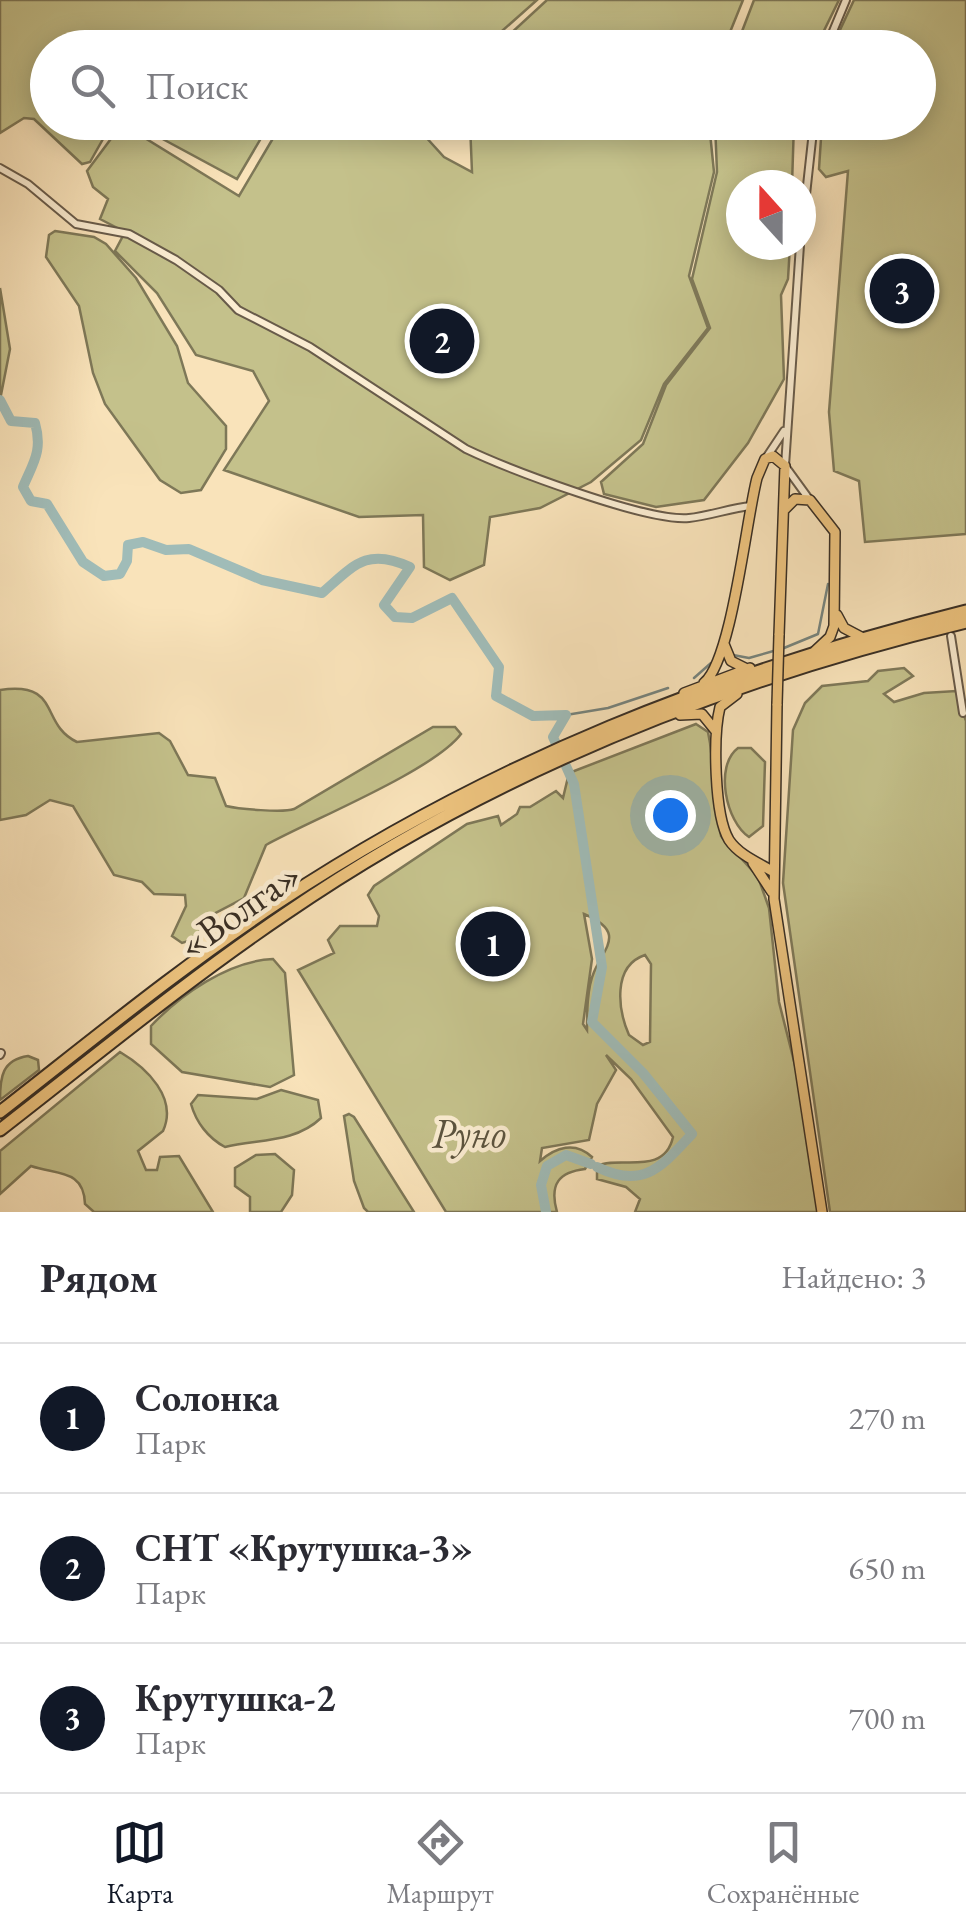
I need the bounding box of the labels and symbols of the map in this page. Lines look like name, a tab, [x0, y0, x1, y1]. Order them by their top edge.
north arrow	[726, 170, 816, 260]
pin: 3	[870, 254, 934, 328]
pin: 2	[410, 304, 474, 378]
your location	[645, 790, 696, 841]
street label: «Волга»	[167, 848, 311, 970]
pin: 1	[460, 906, 526, 982]
park label: Руно	[432, 1107, 506, 1159]

